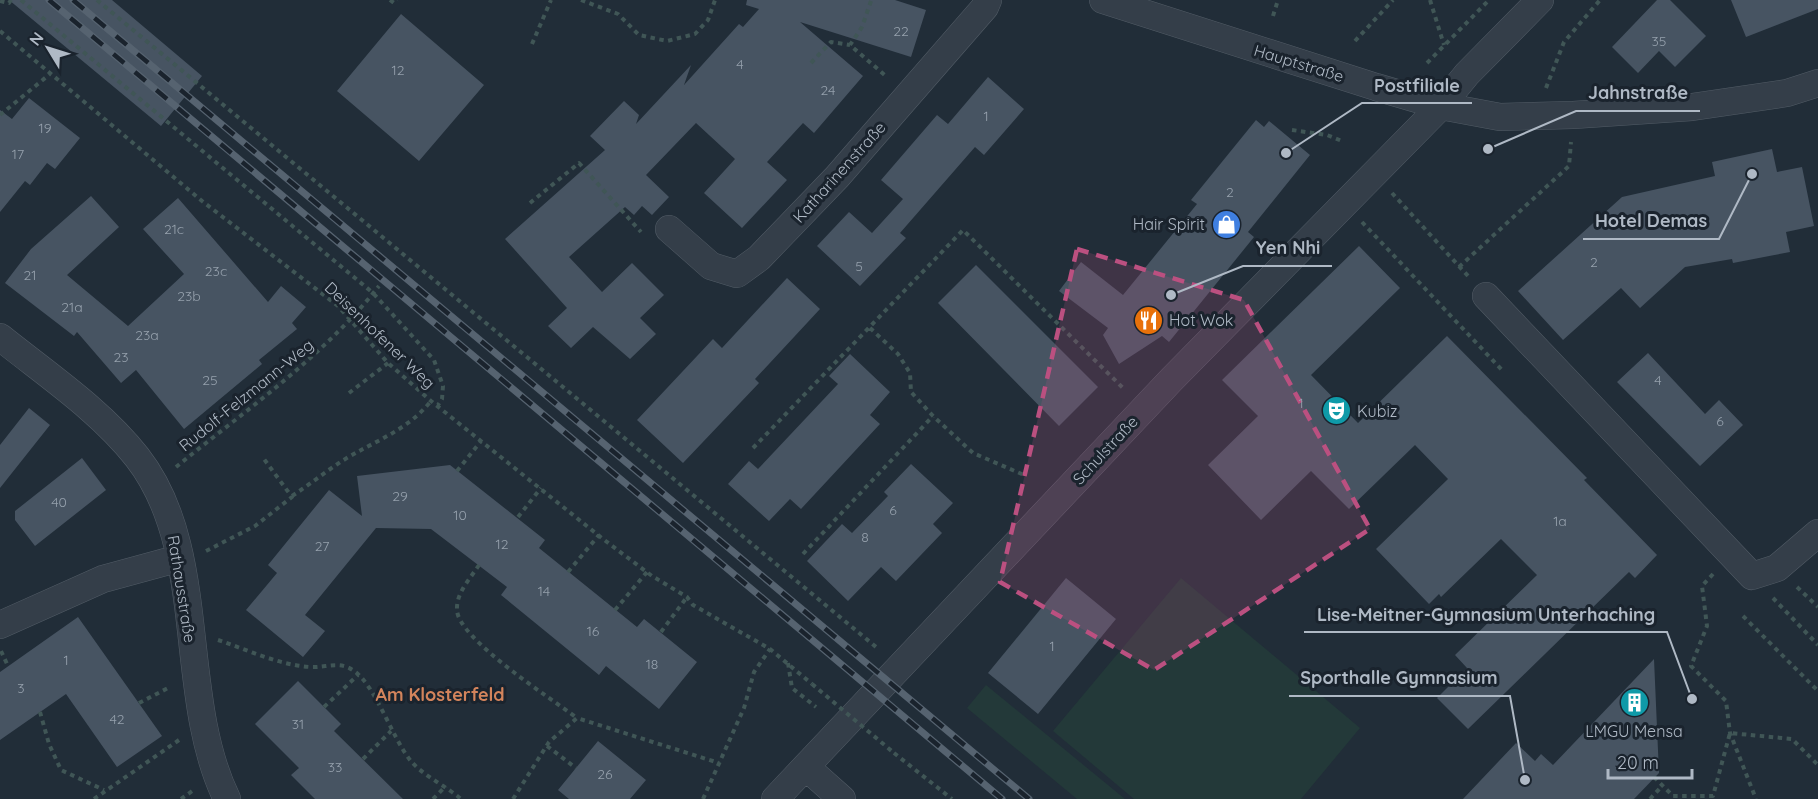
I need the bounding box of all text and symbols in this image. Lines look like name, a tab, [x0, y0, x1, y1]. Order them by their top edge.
north arrow	[18, 18, 78, 78]
house number: 22	[893, 22, 909, 40]
text: N	[25, 28, 48, 50]
house number: 35	[1652, 32, 1666, 50]
street label: Hauptstraße	[1252, 40, 1346, 86]
house number: 4	[736, 55, 744, 73]
house number: 12	[392, 61, 405, 79]
callout: Postfiliale	[1362, 67, 1472, 103]
text: Postfiliale	[1374, 74, 1460, 97]
callout: Jahnstraße	[1576, 75, 1700, 111]
house number: 24	[821, 81, 835, 99]
text: Jahnstraße	[1588, 81, 1688, 104]
house number: 1	[983, 107, 989, 125]
street label: Katharinenstraße	[788, 117, 890, 227]
house number: 19	[39, 119, 52, 137]
house number: 17	[12, 145, 24, 163]
house number: 2	[1226, 183, 1234, 201]
callout: Hotel Demas	[1583, 203, 1719, 239]
shop icon: Hair Spirit	[1210, 208, 1242, 240]
text: Hotel Demas	[1595, 209, 1707, 232]
place label: Hair Spirit	[1133, 214, 1205, 234]
house number: 21c	[164, 220, 184, 238]
callout: Yen Nhi	[1243, 230, 1332, 266]
text: Yen Nhi	[1256, 236, 1320, 259]
house number: 2	[1590, 253, 1598, 271]
house number: 5	[855, 257, 863, 275]
house number: 23c	[205, 262, 227, 280]
house number: 21	[24, 266, 36, 284]
street label: Deisenhofener Weg	[321, 277, 439, 393]
house number: 23b	[177, 287, 201, 305]
house number: 21a	[61, 298, 83, 316]
restaurant icon: Hot Wok	[1132, 304, 1164, 336]
place label: Hot Wok	[1169, 310, 1233, 330]
house number: 23a	[135, 326, 159, 344]
street label: Rudolf-Felzmann-Weg	[175, 335, 317, 455]
house number: 23	[113, 348, 129, 366]
house number: 25	[202, 371, 218, 389]
house number: 4	[1654, 371, 1662, 389]
house number: 1	[1298, 394, 1304, 412]
theatre icon: Kubiz	[1320, 395, 1352, 427]
place label: Kubiz	[1357, 401, 1398, 421]
street label: Schulstraße	[1068, 412, 1142, 488]
house number: 6	[1716, 412, 1724, 430]
house number: 29	[392, 487, 408, 505]
house number: 40	[51, 493, 67, 511]
house number: 6	[889, 501, 897, 519]
house number: 10	[453, 506, 467, 524]
house number: 1a	[1553, 512, 1567, 530]
house number: 8	[861, 528, 869, 546]
street label: Rathausstraße	[164, 534, 200, 644]
house number: 12	[496, 535, 509, 553]
house number: 27	[315, 537, 329, 555]
house number: 14	[538, 582, 550, 600]
callout: Lise-Meitner-Gymnasium Unterhaching	[1304, 596, 1667, 632]
text: Lise-Meitner-Gymnasium Unterhaching	[1317, 603, 1655, 626]
house number: 16	[587, 622, 600, 640]
house number: 1	[1049, 637, 1055, 655]
house number: 1	[63, 651, 69, 669]
house number: 18	[646, 655, 658, 673]
callout: Sporthalle Gymnasium	[1289, 660, 1510, 696]
text: Sporthalle Gymnasium	[1300, 666, 1498, 689]
house number: 3	[17, 679, 25, 697]
district label: Am Klosterfeld	[375, 683, 505, 706]
building icon: LMGU Mensa	[1618, 687, 1650, 719]
house number: 42	[109, 710, 125, 728]
house number: 31	[292, 715, 304, 733]
place label: LMGU Mensa	[1585, 721, 1683, 741]
scale bar	[1608, 742, 1692, 780]
text: 20 m	[1617, 751, 1659, 774]
house number: 33	[328, 758, 342, 776]
house number: 26	[597, 765, 613, 783]

